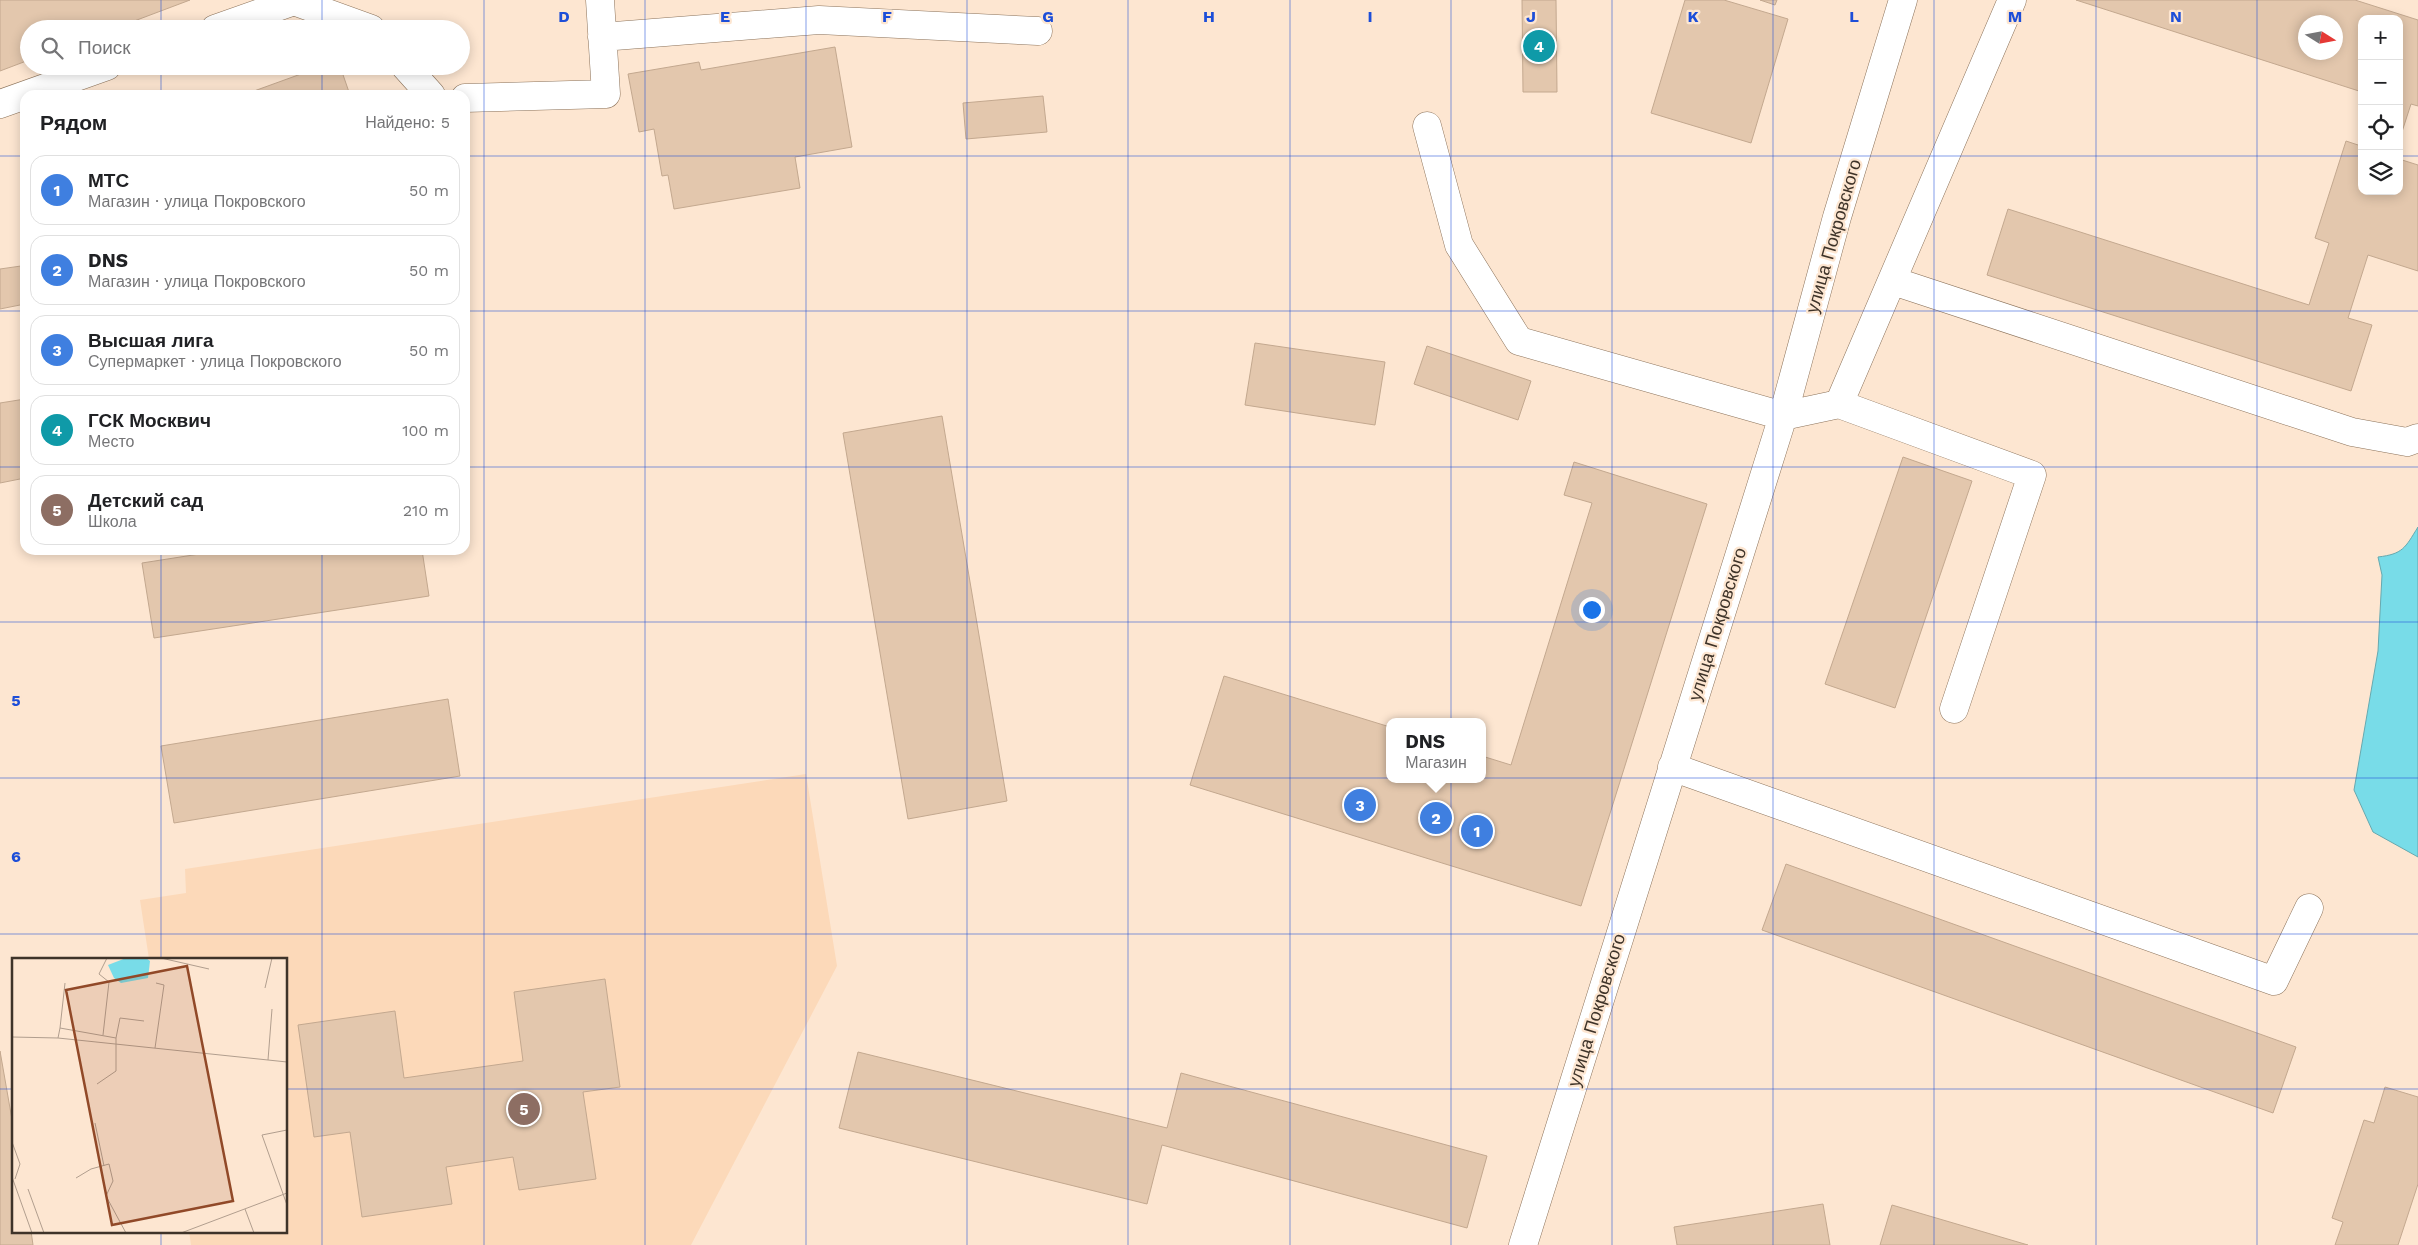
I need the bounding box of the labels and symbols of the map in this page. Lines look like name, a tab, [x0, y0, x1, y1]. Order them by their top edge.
text: D	[558, 7, 570, 26]
text: E	[720, 7, 730, 26]
text: F	[882, 7, 892, 26]
text: G	[1042, 7, 1054, 26]
text: H	[1203, 7, 1215, 26]
text: I	[1367, 7, 1373, 26]
text: J	[1526, 7, 1536, 26]
text: K	[1687, 7, 1699, 26]
text: L	[1849, 7, 1859, 26]
text: M	[2008, 7, 2022, 26]
text: N	[2170, 7, 2182, 26]
north arrow	[2298, 15, 2343, 60]
pin: 4	[1523, 27, 1555, 65]
street label: улица Покровского	[1801, 157, 1865, 315]
street label: улица Покровского	[1684, 545, 1750, 703]
your location	[1579, 597, 1605, 623]
text: 5	[11, 691, 21, 710]
pin: 3	[1344, 786, 1376, 824]
pin: 2	[1420, 799, 1452, 837]
pin: 1	[1461, 812, 1493, 850]
text: 6	[11, 847, 21, 866]
street label: улица Покровского	[1563, 931, 1629, 1089]
inset map	[12, 958, 288, 1232]
pin: 5	[508, 1090, 540, 1128]

